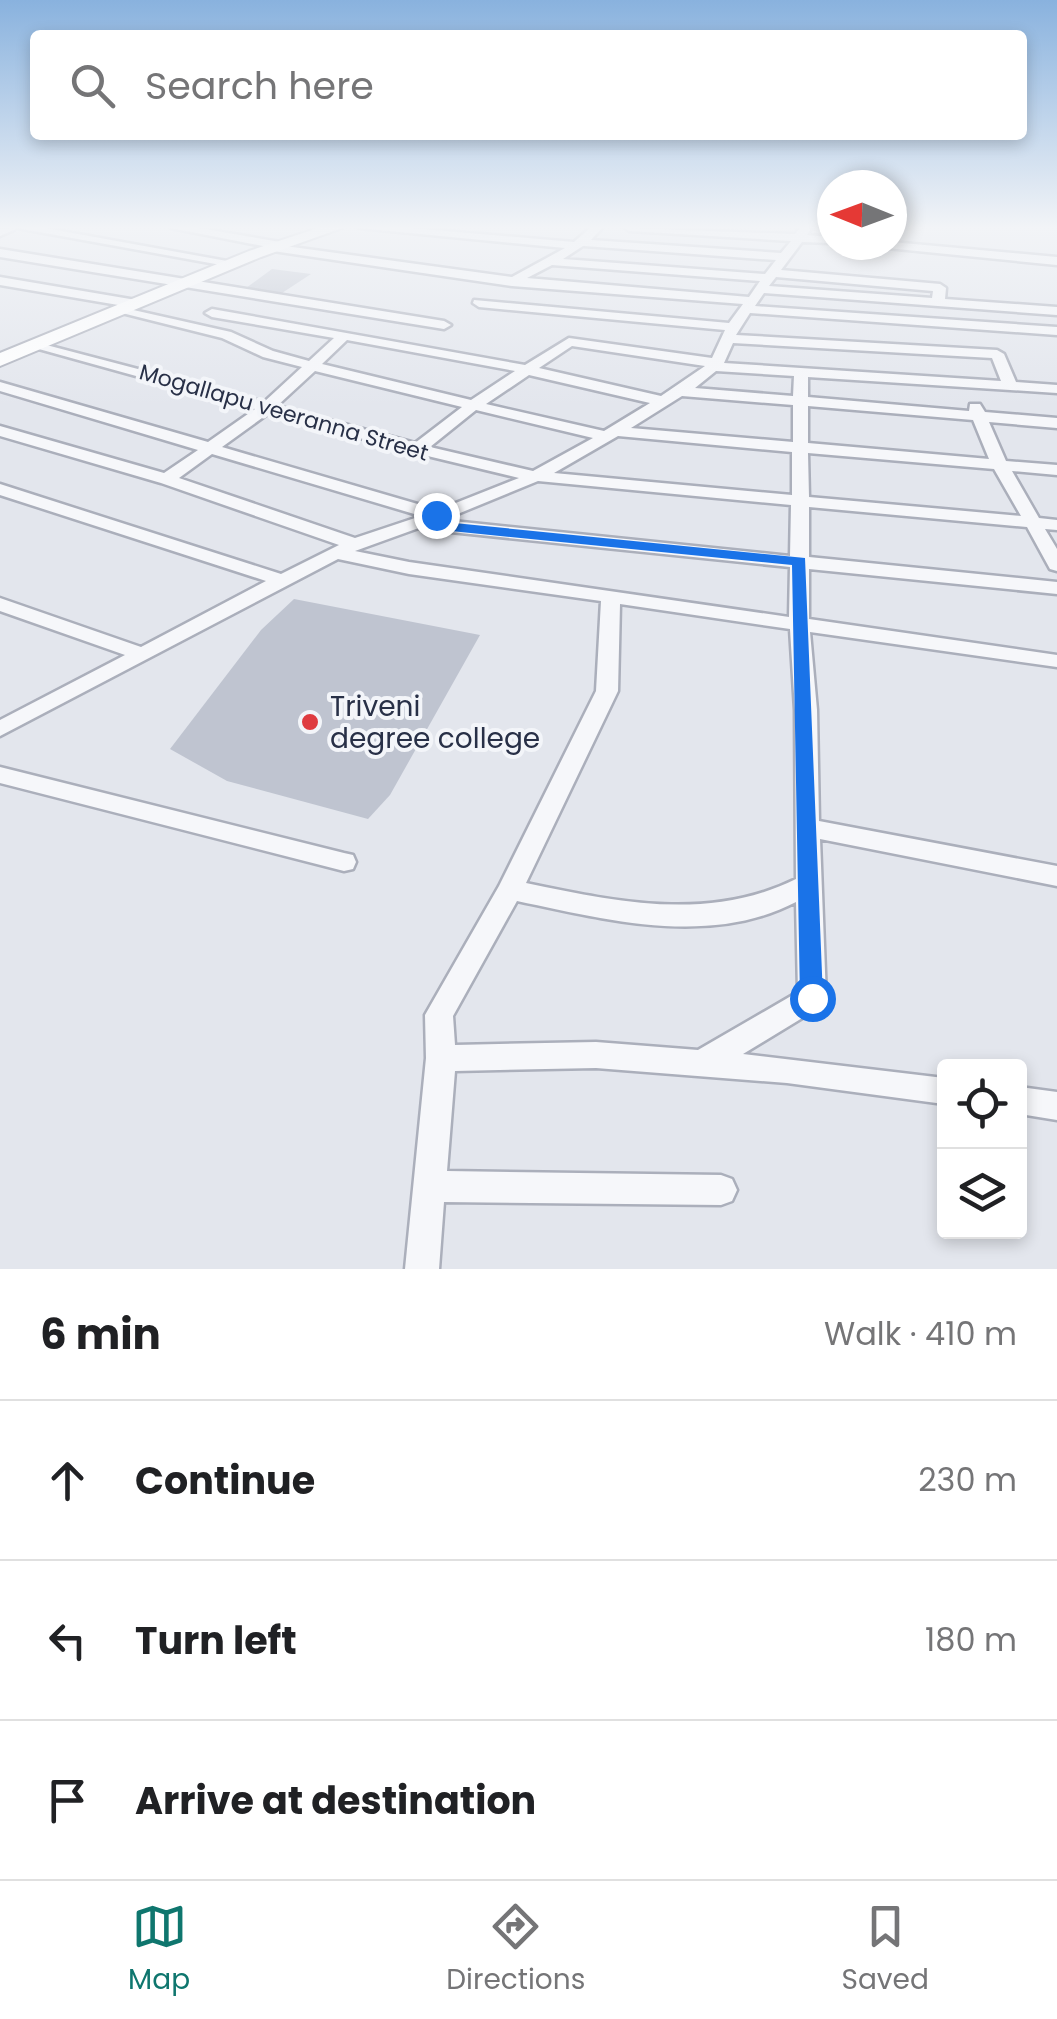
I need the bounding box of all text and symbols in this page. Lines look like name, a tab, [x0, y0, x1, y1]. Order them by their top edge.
search box	[30, 30, 1027, 140]
icon: search	[65, 58, 120, 113]
text: Search here	[145, 59, 374, 112]
north arrow	[817, 170, 907, 260]
street label: Mogallapu veeranna Street	[136, 356, 432, 469]
route end	[414, 493, 460, 539]
place label: Triveni degree college	[330, 687, 540, 758]
marker: Triveni degree college	[299, 711, 321, 733]
route start	[790, 976, 836, 1022]
map controls	[937, 1059, 1027, 1239]
button: locate	[937, 1059, 1027, 1149]
button: layers	[937, 1149, 1027, 1239]
text: 6 min	[40, 1305, 161, 1364]
text: Walk · 410 m	[824, 1311, 1017, 1356]
icon: ahead	[40, 1453, 95, 1508]
text: Continue	[135, 1454, 315, 1507]
text: 230 m	[918, 1457, 1017, 1502]
icon: left	[40, 1613, 95, 1668]
text: Turn left	[135, 1614, 297, 1667]
text: 180 m	[925, 1617, 1017, 1662]
icon: arrive	[40, 1773, 95, 1828]
text: Arrive at destination	[135, 1774, 536, 1827]
tab: Map	[128, 1899, 190, 2001]
tab: Directions	[446, 1899, 585, 2001]
tab: Saved	[842, 1899, 929, 2001]

